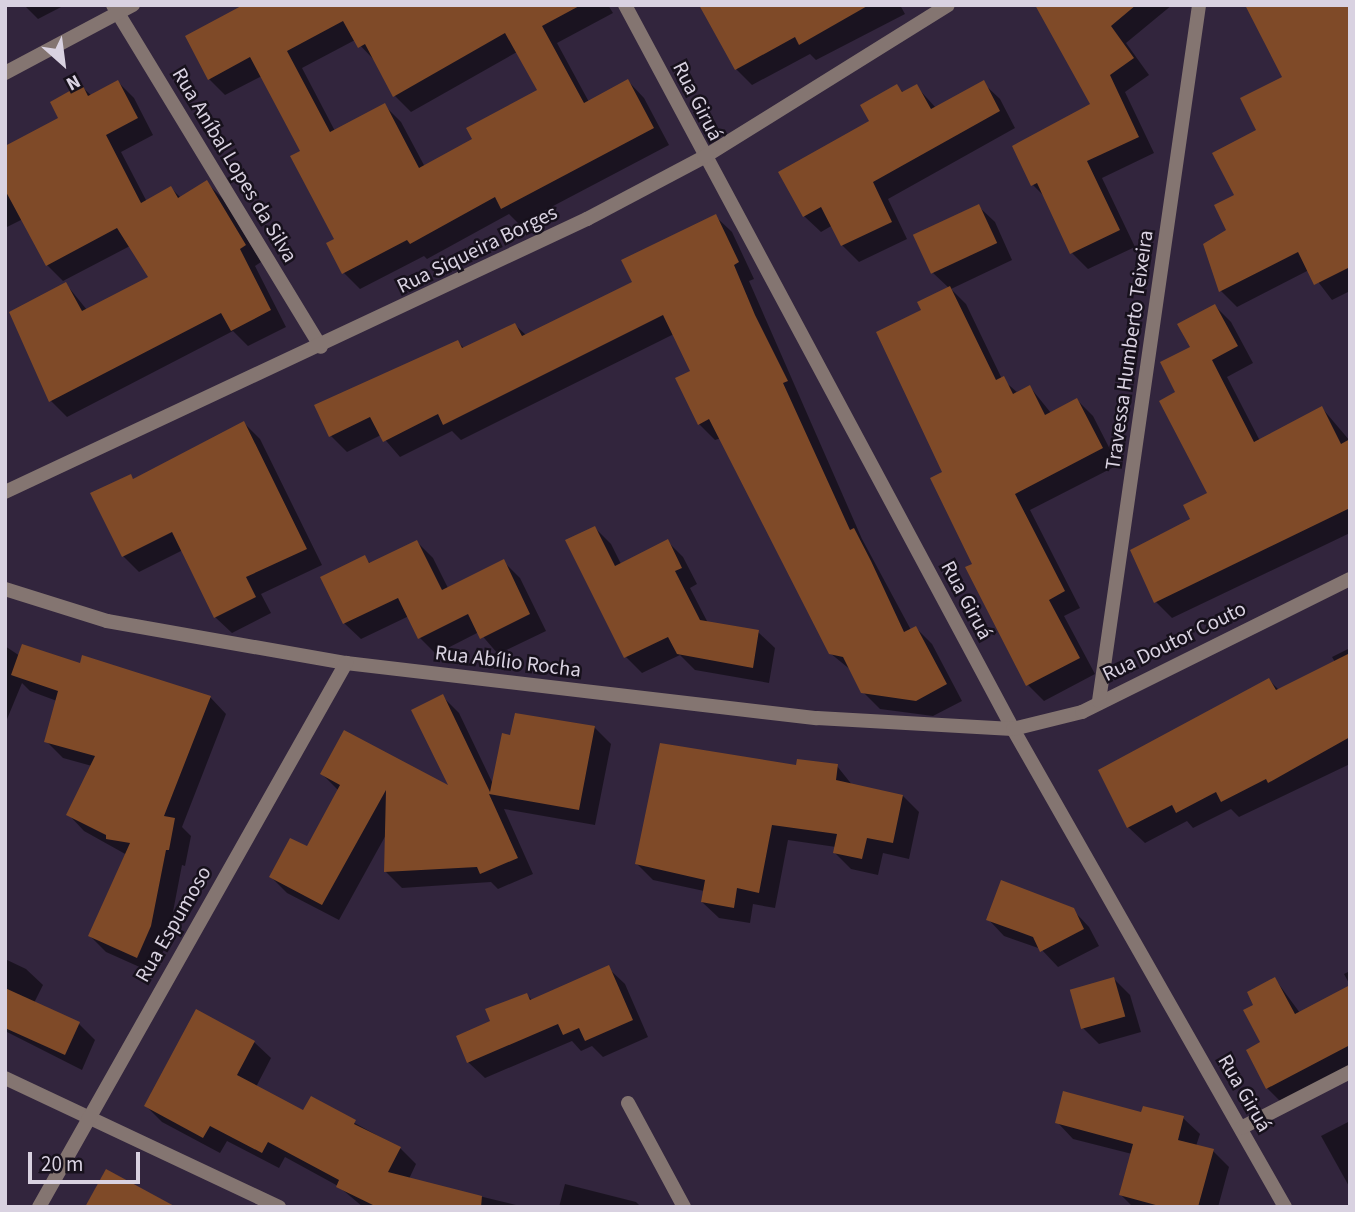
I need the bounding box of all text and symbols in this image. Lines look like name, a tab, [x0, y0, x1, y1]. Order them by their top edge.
north arrow	[28, 28, 98, 98]
street label: Rua Giruá	[667, 57, 729, 145]
street label: Rua Aníbal Lopes da Silva	[167, 63, 303, 267]
text: N	[61, 67, 85, 97]
street label: Rua Siqueira Borges	[393, 199, 561, 299]
street label: Travessa Humberto Teixeira	[1100, 229, 1158, 471]
street label: Rua Giruá	[936, 556, 998, 644]
street label: Rua Doutor Couto	[1098, 595, 1250, 687]
street label: Rua Abílio Rocha	[433, 640, 583, 682]
street label: Rua Espumoso	[130, 861, 216, 987]
street label: Rua Giruá	[1213, 1050, 1277, 1136]
scale bar	[32, 1138, 144, 1182]
text: 20 m	[41, 1149, 83, 1179]

